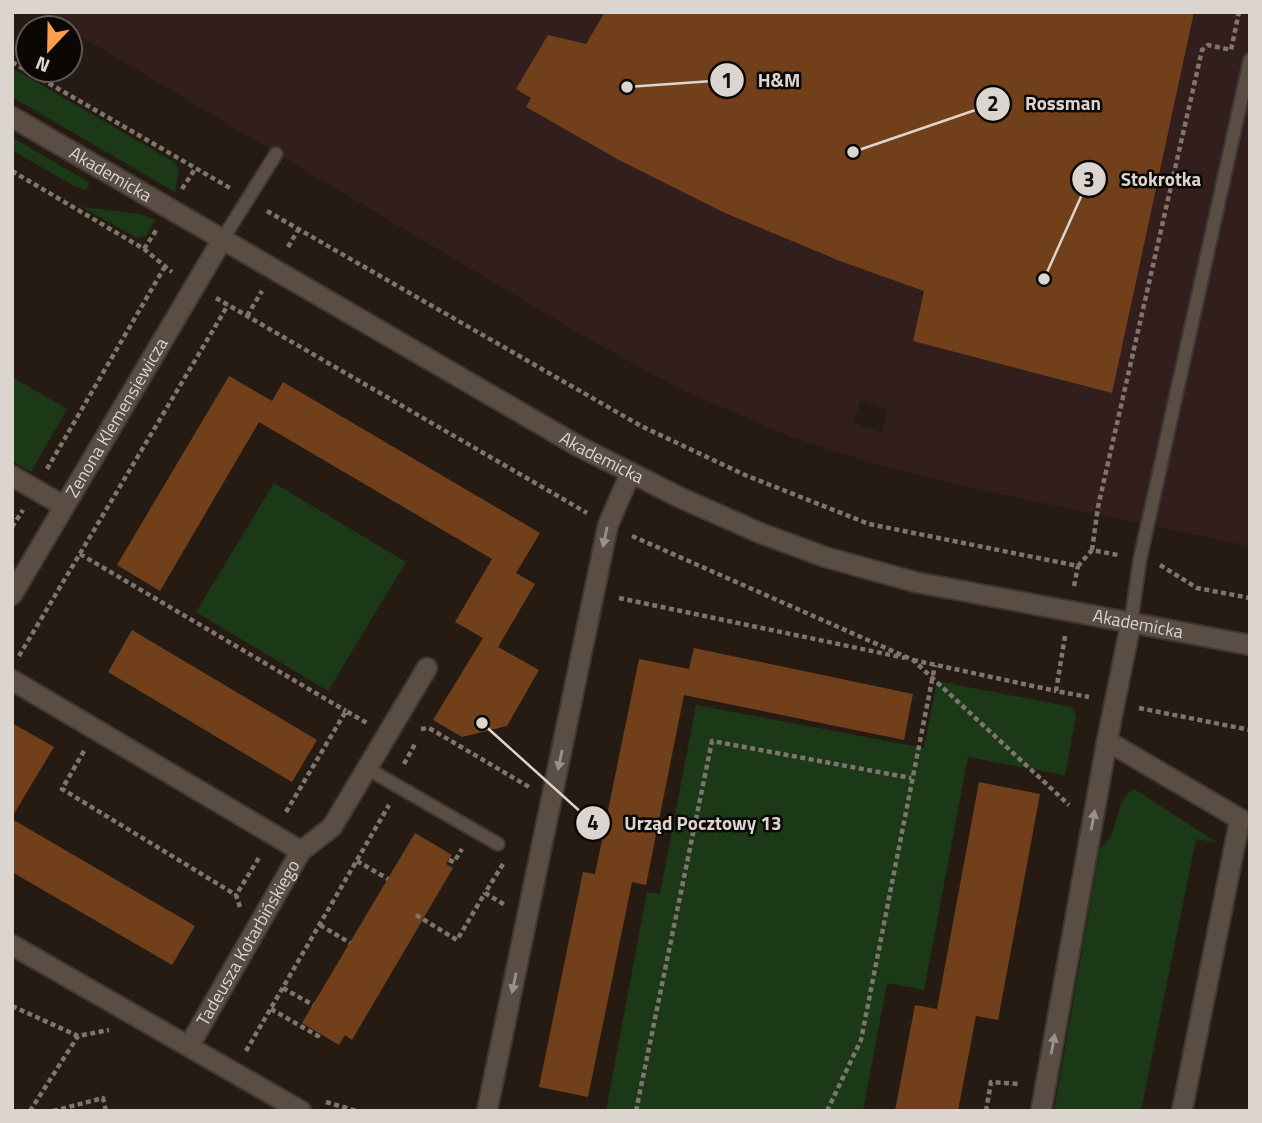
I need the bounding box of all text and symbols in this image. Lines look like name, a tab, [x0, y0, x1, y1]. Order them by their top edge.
north arrow	[14, 14, 84, 84]
text: N	[31, 49, 54, 81]
callout: H&M	[709, 60, 815, 100]
text: 1	[721, 64, 733, 96]
text: H&M	[758, 65, 800, 94]
callout: Rossman	[976, 84, 1115, 124]
text: 2	[987, 87, 999, 119]
text: Rossman	[1025, 88, 1101, 117]
street label: Akademicka	[64, 139, 157, 209]
callout: Stokrotka	[1071, 159, 1215, 199]
text: 3	[1083, 163, 1095, 195]
text: Stokrotka	[1121, 164, 1202, 193]
street label: Zenona Klemensiewicza	[59, 332, 174, 503]
street label: Akademicka	[555, 424, 649, 490]
one-way arrow	[600, 526, 611, 548]
street label: Akademicka	[1091, 602, 1185, 645]
one-way arrow	[554, 749, 565, 771]
callout: Urząd Pocztowy 13	[575, 803, 796, 843]
text: 4	[587, 806, 599, 838]
text: Urząd Pocztowy 13	[624, 808, 782, 837]
one-way arrow	[1087, 808, 1098, 830]
street label: Tadeusza Kotarbińskiego	[189, 854, 306, 1031]
one-way arrow	[508, 972, 519, 994]
one-way arrow	[1048, 1032, 1059, 1054]

